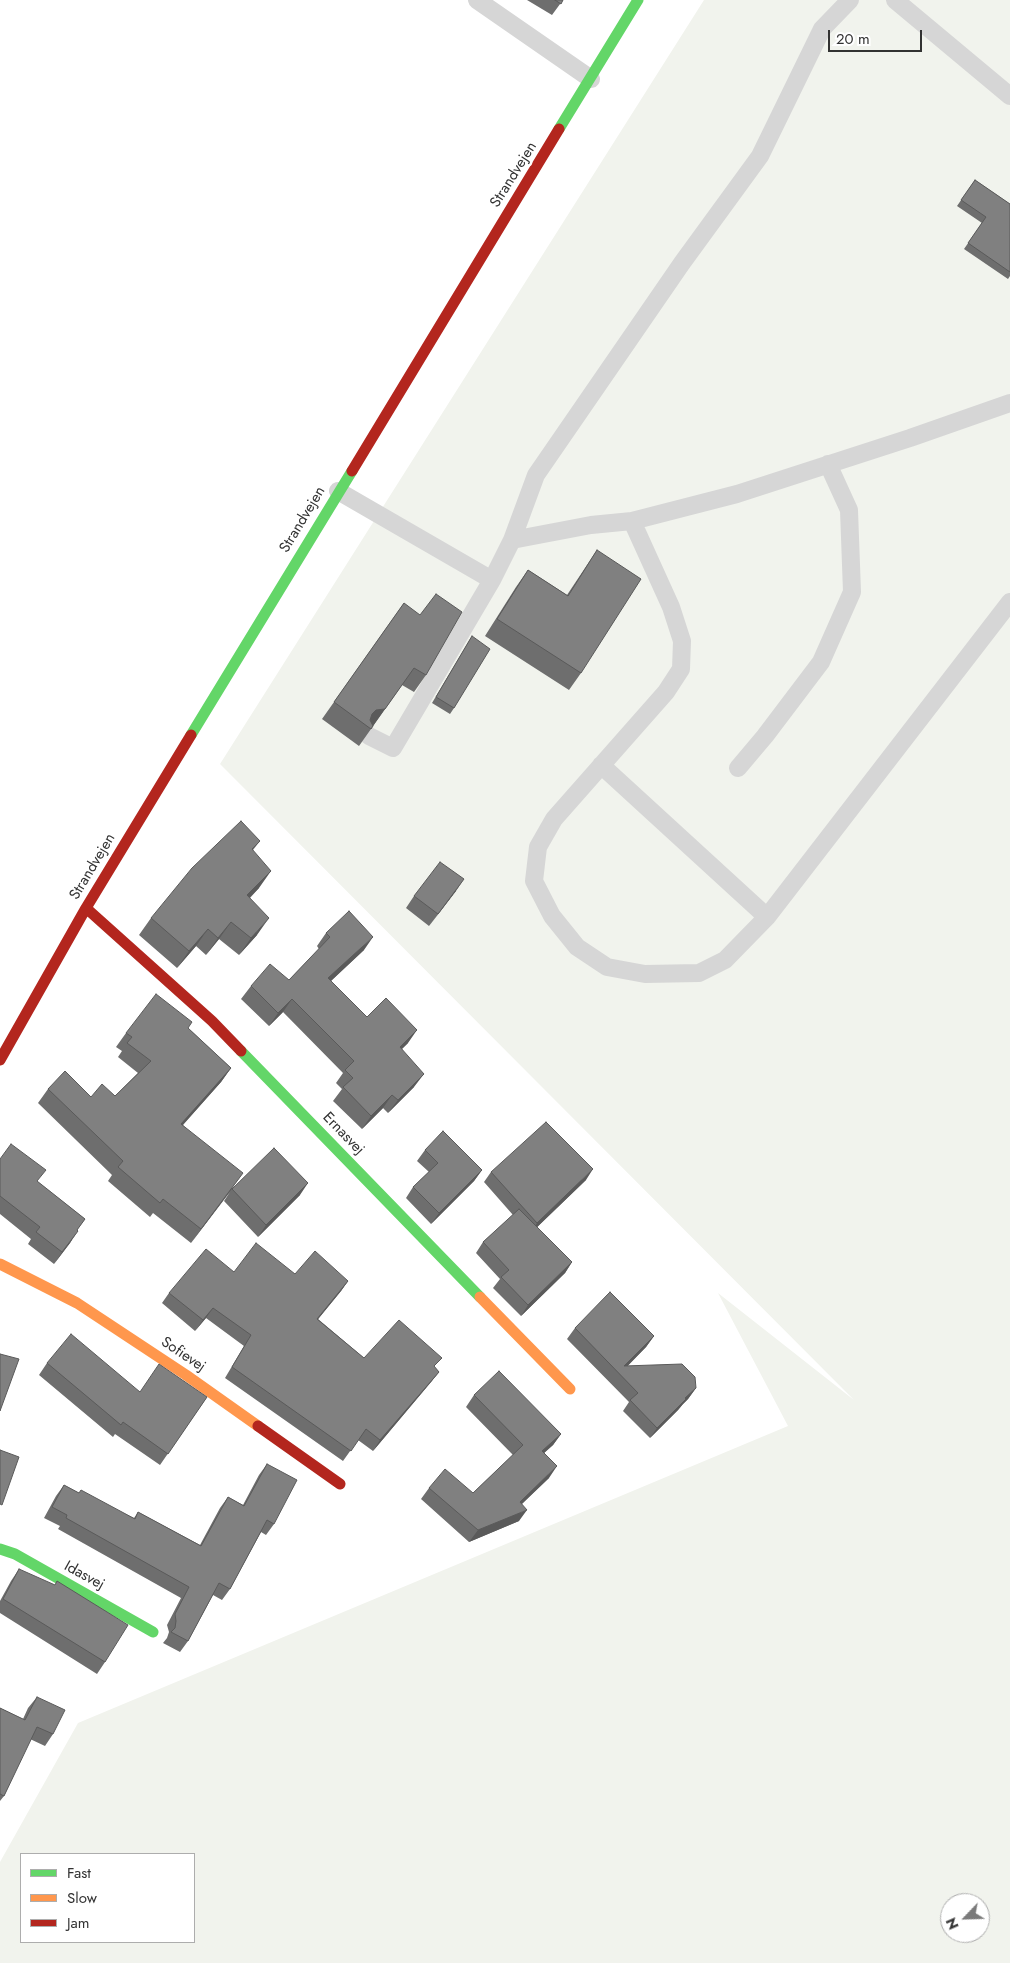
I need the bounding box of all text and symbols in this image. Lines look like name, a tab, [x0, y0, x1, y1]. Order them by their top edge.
scale bar	[830, 20, 924, 52]
text: 20 m	[836, 28, 870, 50]
street label: Strandvejen	[487, 139, 541, 211]
street label: Strandvejen	[276, 484, 330, 556]
street label: Strandvejen	[66, 831, 120, 903]
street label: Ernasvej	[318, 1109, 368, 1159]
street label: Sofievej	[157, 1334, 209, 1376]
street label: Idasvej	[61, 1558, 107, 1594]
legend	[20, 1853, 195, 1943]
text: Fast	[67, 1862, 91, 1884]
text: Slow	[67, 1887, 97, 1909]
north arrow	[940, 1893, 990, 1943]
text: Jam	[67, 1912, 90, 1934]
text: N	[941, 1915, 964, 1933]

